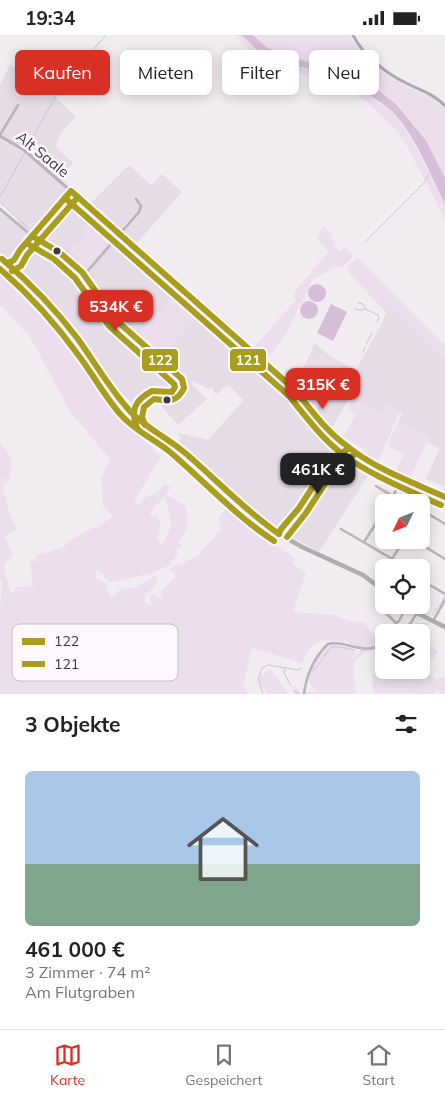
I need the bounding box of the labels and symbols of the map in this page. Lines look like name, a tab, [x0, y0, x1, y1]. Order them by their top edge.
street label: Alt Saale	[13, 127, 73, 181]
unlabelled marker	[52, 246, 62, 256]
pin: 534K €	[75, 289, 157, 332]
line badge: 122	[141, 348, 179, 372]
line badge: 121	[229, 348, 267, 372]
text: 122	[147, 351, 173, 369]
text: 121	[235, 351, 261, 369]
pin: 315K €	[282, 367, 364, 410]
unlabelled marker	[162, 395, 172, 405]
pin: 461K €	[277, 453, 359, 495]
north arrow	[375, 494, 430, 549]
legend	[12, 624, 178, 681]
text: 122	[54, 632, 79, 650]
text: 121	[54, 655, 79, 673]

